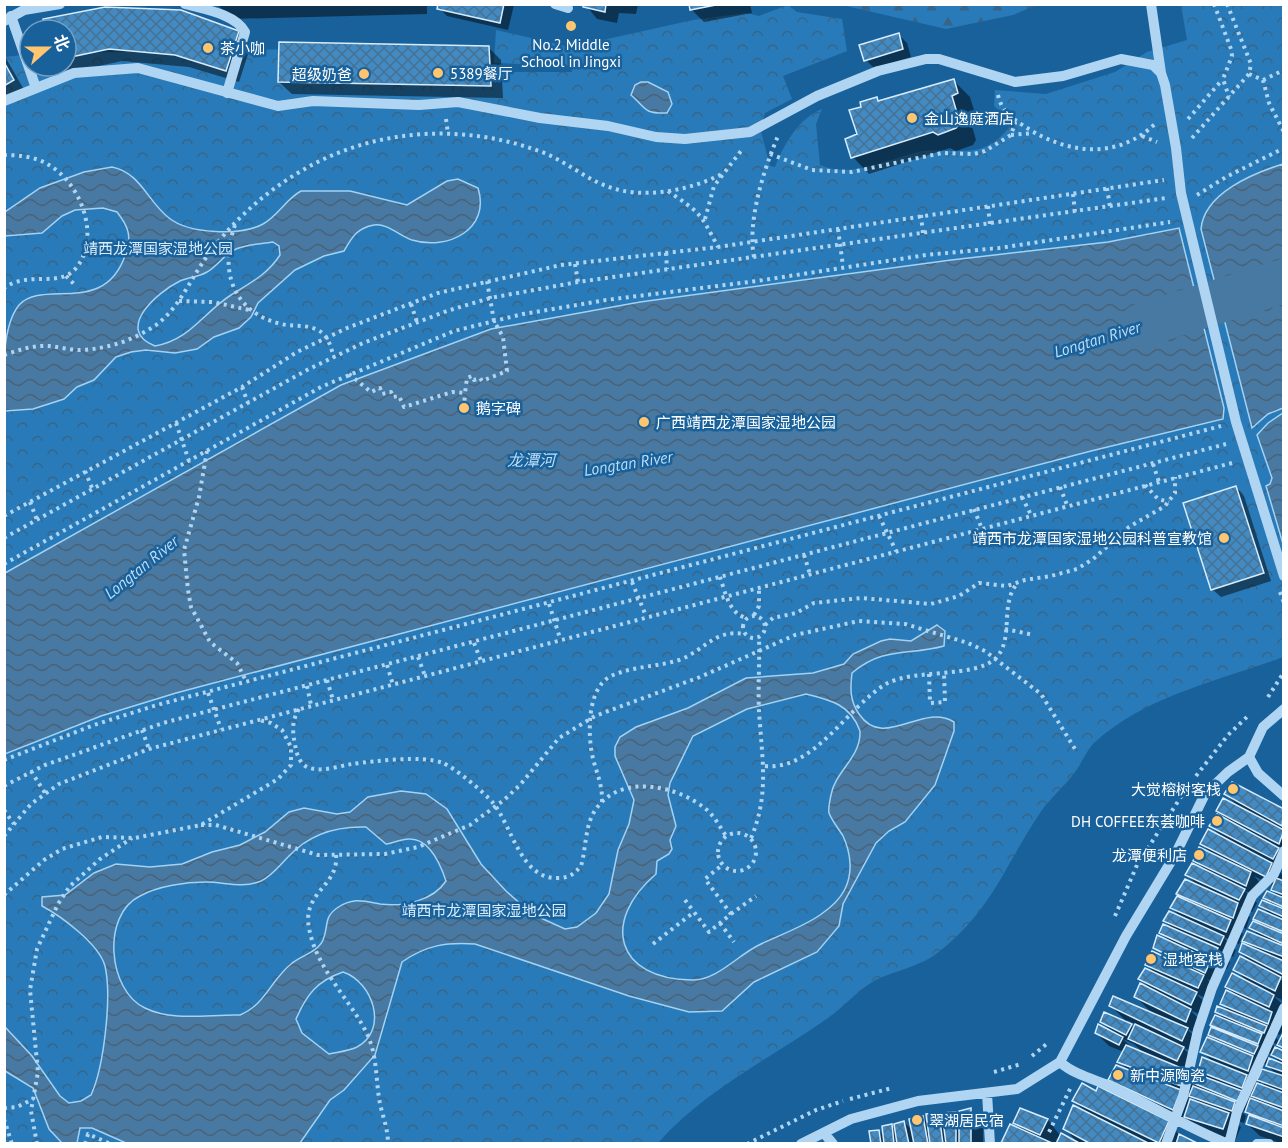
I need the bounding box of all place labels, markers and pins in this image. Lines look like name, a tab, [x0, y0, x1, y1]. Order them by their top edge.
marker: No.2 Middle School in Jingxi	[564, 19, 578, 33]
place label: No.2 Middle School in Jingxi	[521, 35, 621, 71]
place label: 茶小咖	[220, 39, 265, 58]
marker: 茶小咖	[201, 41, 215, 55]
place label: 5389餐厅	[450, 64, 513, 83]
place label: 超级奶爸	[292, 65, 352, 84]
marker: 5389餐厅	[431, 66, 445, 80]
marker: 超级奶爸	[357, 67, 371, 81]
place label: 金山逸庭酒店	[924, 109, 1014, 128]
marker: 金山逸庭酒店	[905, 111, 919, 125]
place label: 鹅字碑	[476, 399, 521, 418]
marker: 鹅字碑	[457, 401, 471, 415]
place label: 广西靖西龙潭国家湿地公园	[656, 413, 836, 432]
marker: 广西靖西龙潭国家湿地公园	[637, 415, 651, 429]
place label: 靖西市龙潭国家湿地公园科普宣教馆	[972, 529, 1212, 548]
marker: 靖西市龙潭国家湿地公园科普宣教馆	[1217, 531, 1231, 545]
place label: 大觉榕树客栈	[1131, 780, 1221, 799]
marker: 大觉榕树客栈	[1226, 782, 1240, 796]
place label: DH COFFEE东荟咖啡	[1071, 812, 1205, 831]
marker: DH COFFEE东荟咖啡	[1210, 814, 1224, 828]
place label: 龙潭便利店	[1112, 846, 1187, 865]
marker: 龙潭便利店	[1192, 848, 1206, 862]
place label: 湿地客栈	[1163, 950, 1223, 969]
marker: 湿地客栈	[1144, 952, 1158, 966]
place label: 新中源陶瓷	[1130, 1066, 1205, 1085]
marker: 新中源陶瓷	[1111, 1068, 1125, 1082]
place label: 翠湖居民宿	[929, 1111, 1004, 1130]
marker: 翠湖居民宿	[910, 1113, 924, 1127]

